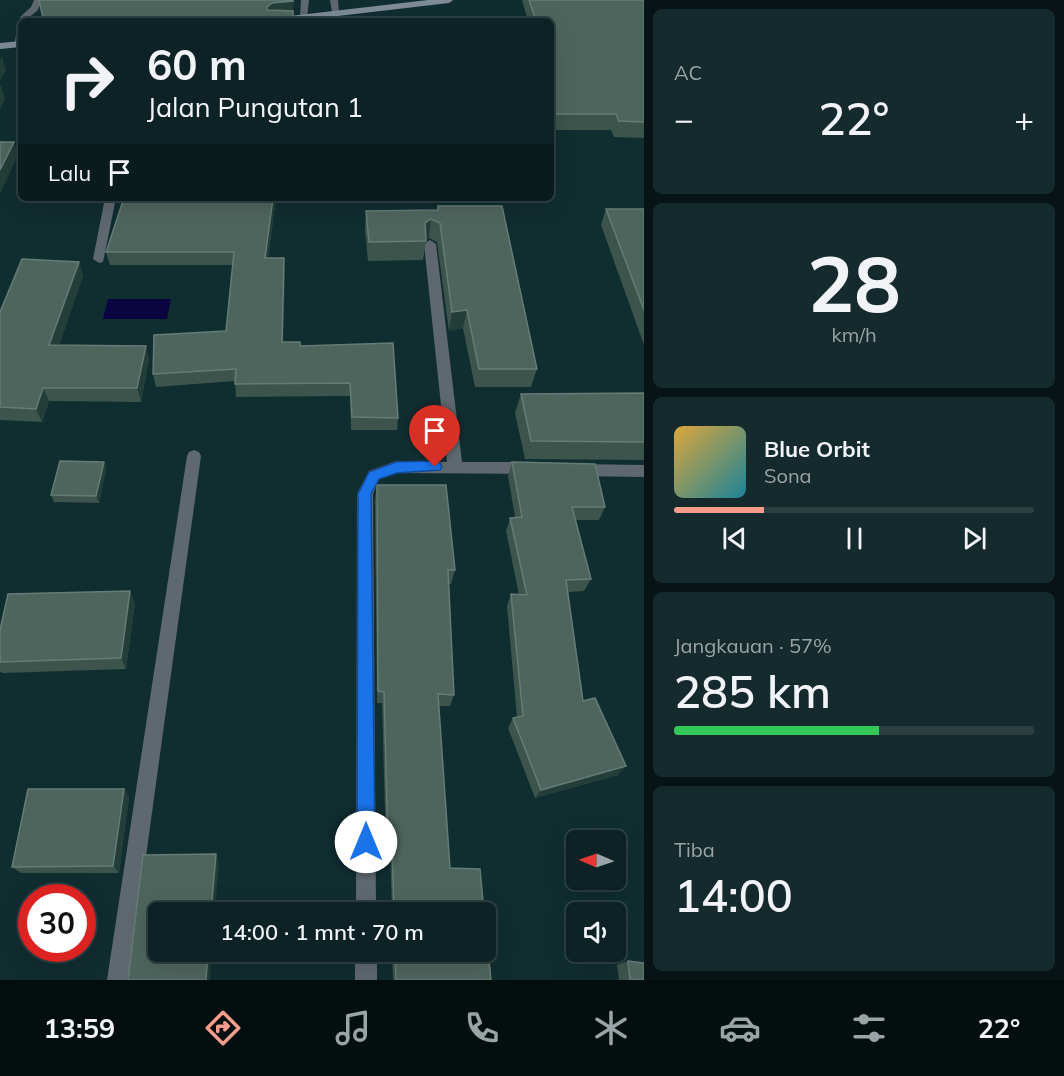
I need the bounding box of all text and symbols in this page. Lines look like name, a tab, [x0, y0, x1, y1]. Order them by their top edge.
text: 60 m	[147, 38, 247, 91]
icon: right	[48, 42, 126, 120]
text: AC	[674, 60, 702, 85]
text: Jalan Pungutan 1	[147, 90, 363, 124]
text: 22°	[819, 90, 889, 146]
text: −	[674, 98, 694, 139]
text: +	[1014, 98, 1034, 139]
icon: arrive	[103, 156, 136, 189]
text: Lalu	[48, 159, 91, 187]
text: 28	[807, 234, 901, 332]
text: km/h	[831, 322, 877, 347]
pin	[409, 405, 460, 467]
icon: arrive	[418, 414, 451, 447]
text: Blue Orbit	[764, 435, 870, 463]
text: Sona	[764, 463, 812, 488]
icon: previous	[718, 522, 751, 555]
icon: pause	[838, 522, 871, 555]
icon: next	[958, 522, 991, 555]
text: Jangkauan · 57%	[674, 633, 832, 658]
text: 285 km	[674, 663, 831, 719]
position arrow	[334, 810, 398, 874]
north arrow	[566, 830, 626, 890]
map controls	[566, 830, 626, 962]
text: Tiba	[674, 837, 715, 862]
text: 14:00	[674, 867, 793, 923]
speed limit sign: 30	[18, 884, 96, 962]
button: sound	[566, 902, 626, 962]
text: 14:00 · 1 mnt · 70 m	[220, 918, 424, 946]
icon: directions	[202, 1007, 244, 1049]
icon: music	[332, 1007, 374, 1049]
icon: phone	[461, 1007, 503, 1049]
icon: climate	[590, 1007, 632, 1049]
icon: car	[719, 1007, 761, 1049]
icon: filters	[848, 1007, 890, 1049]
text: 13:59	[44, 1011, 115, 1045]
text: 22°	[978, 1011, 1020, 1045]

